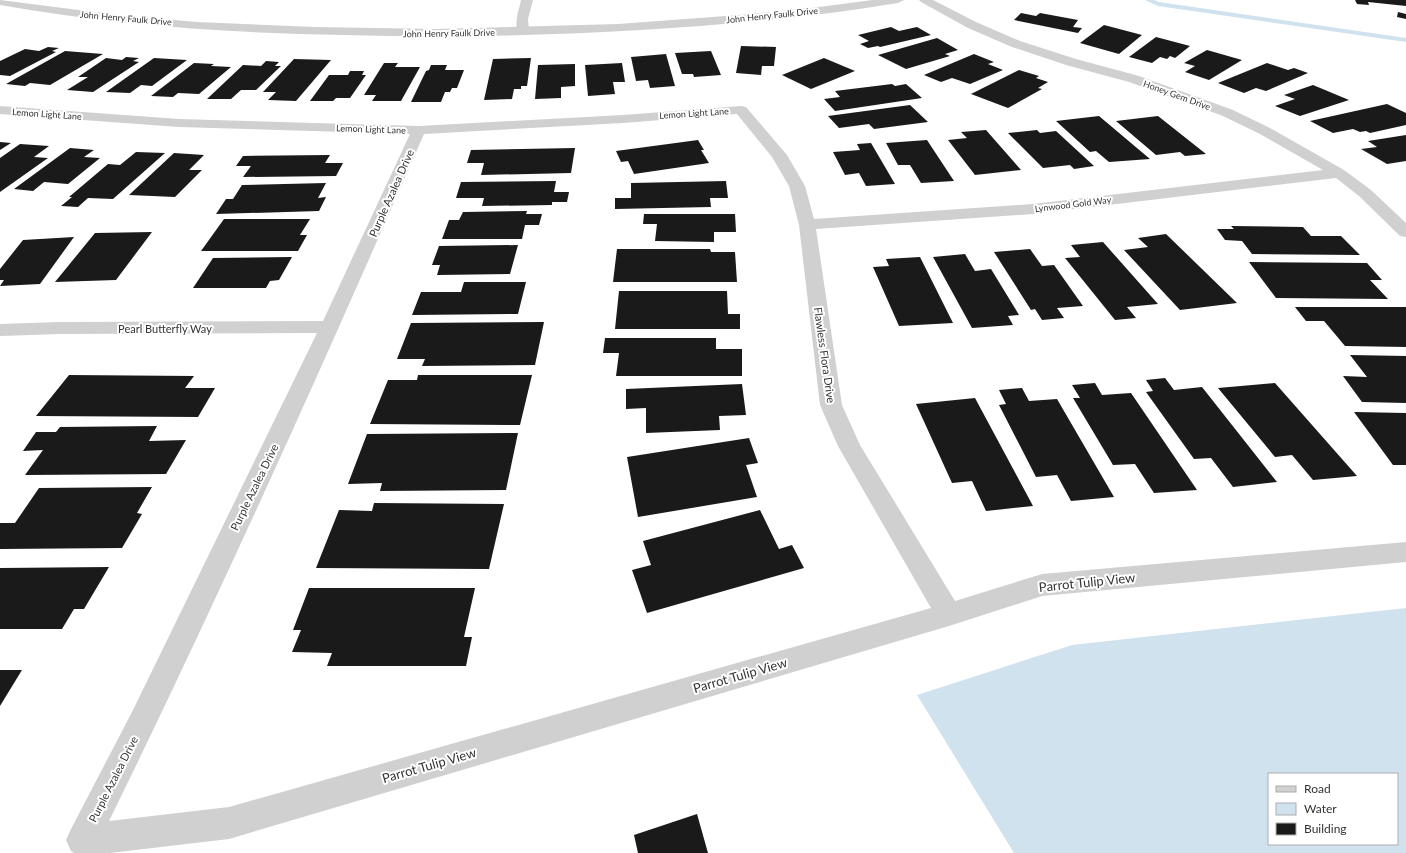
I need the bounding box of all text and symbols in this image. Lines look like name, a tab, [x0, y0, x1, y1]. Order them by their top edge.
street label: John Henry Faulk Drive	[726, 5, 819, 25]
street label: John Henry Faulk Drive	[80, 9, 173, 28]
street label: John Henry Faulk Drive	[403, 27, 495, 39]
street label: Honey Gem Drive	[1142, 78, 1212, 112]
street label: Lemon Light Lane	[659, 105, 729, 121]
street label: Lemon Light Lane	[12, 106, 82, 122]
street label: Lemon Light Lane	[336, 122, 406, 136]
street label: Purple Azalea Drive	[366, 147, 416, 239]
street label: Lynwood Gold Way	[1034, 194, 1112, 214]
street label: Flawless Flora Drive	[812, 306, 838, 404]
street label: Pearl Butterfly Way	[118, 322, 212, 335]
street label: Purple Azalea Drive	[227, 442, 281, 532]
street label: Parrot Tulip View	[1038, 569, 1136, 595]
street label: Parrot Tulip View	[691, 654, 789, 696]
street label: Purple Azalea Drive	[86, 734, 140, 824]
street label: Parrot Tulip View	[380, 744, 478, 786]
legend	[1268, 773, 1398, 845]
text: Road	[1304, 781, 1331, 796]
text: Water	[1304, 801, 1337, 816]
text: Building	[1304, 821, 1347, 836]

